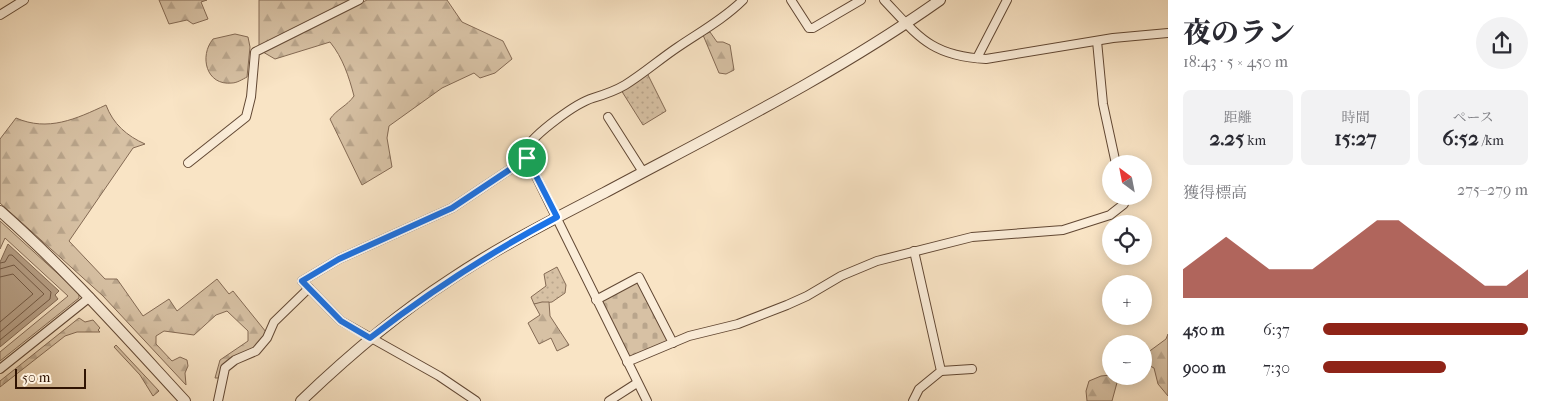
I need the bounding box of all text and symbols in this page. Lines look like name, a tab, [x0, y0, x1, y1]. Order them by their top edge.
text: 夜のラン	[1183, 16, 1295, 49]
button: share	[1476, 17, 1528, 69]
text: 18:43 · 5 × 450 m	[1183, 52, 1288, 71]
text: 距離	[1224, 109, 1252, 126]
text: 時間	[1341, 109, 1369, 126]
text: ペース	[1453, 109, 1494, 126]
text: 2.25	[1210, 126, 1244, 150]
text: 15:27	[1334, 126, 1377, 150]
text: 6:52	[1442, 126, 1479, 150]
text: km	[1244, 132, 1266, 149]
text: /km	[1479, 132, 1504, 149]
pin	[506, 137, 548, 179]
icon: arrive	[513, 144, 541, 172]
north arrow	[1102, 155, 1152, 205]
map controls	[1102, 155, 1152, 385]
text: 275–279 m	[1457, 180, 1528, 199]
text: 獲得標高	[1183, 183, 1247, 202]
button: locate	[1102, 215, 1152, 265]
button: +	[1102, 275, 1152, 325]
text: 450 m	[1183, 320, 1224, 339]
text: 6:37	[1263, 320, 1290, 339]
button: −	[1102, 335, 1152, 385]
text: 900 m	[1183, 358, 1226, 377]
text: 7:30	[1263, 358, 1290, 377]
scale bar	[15, 366, 86, 389]
text: 50 m	[22, 369, 50, 386]

